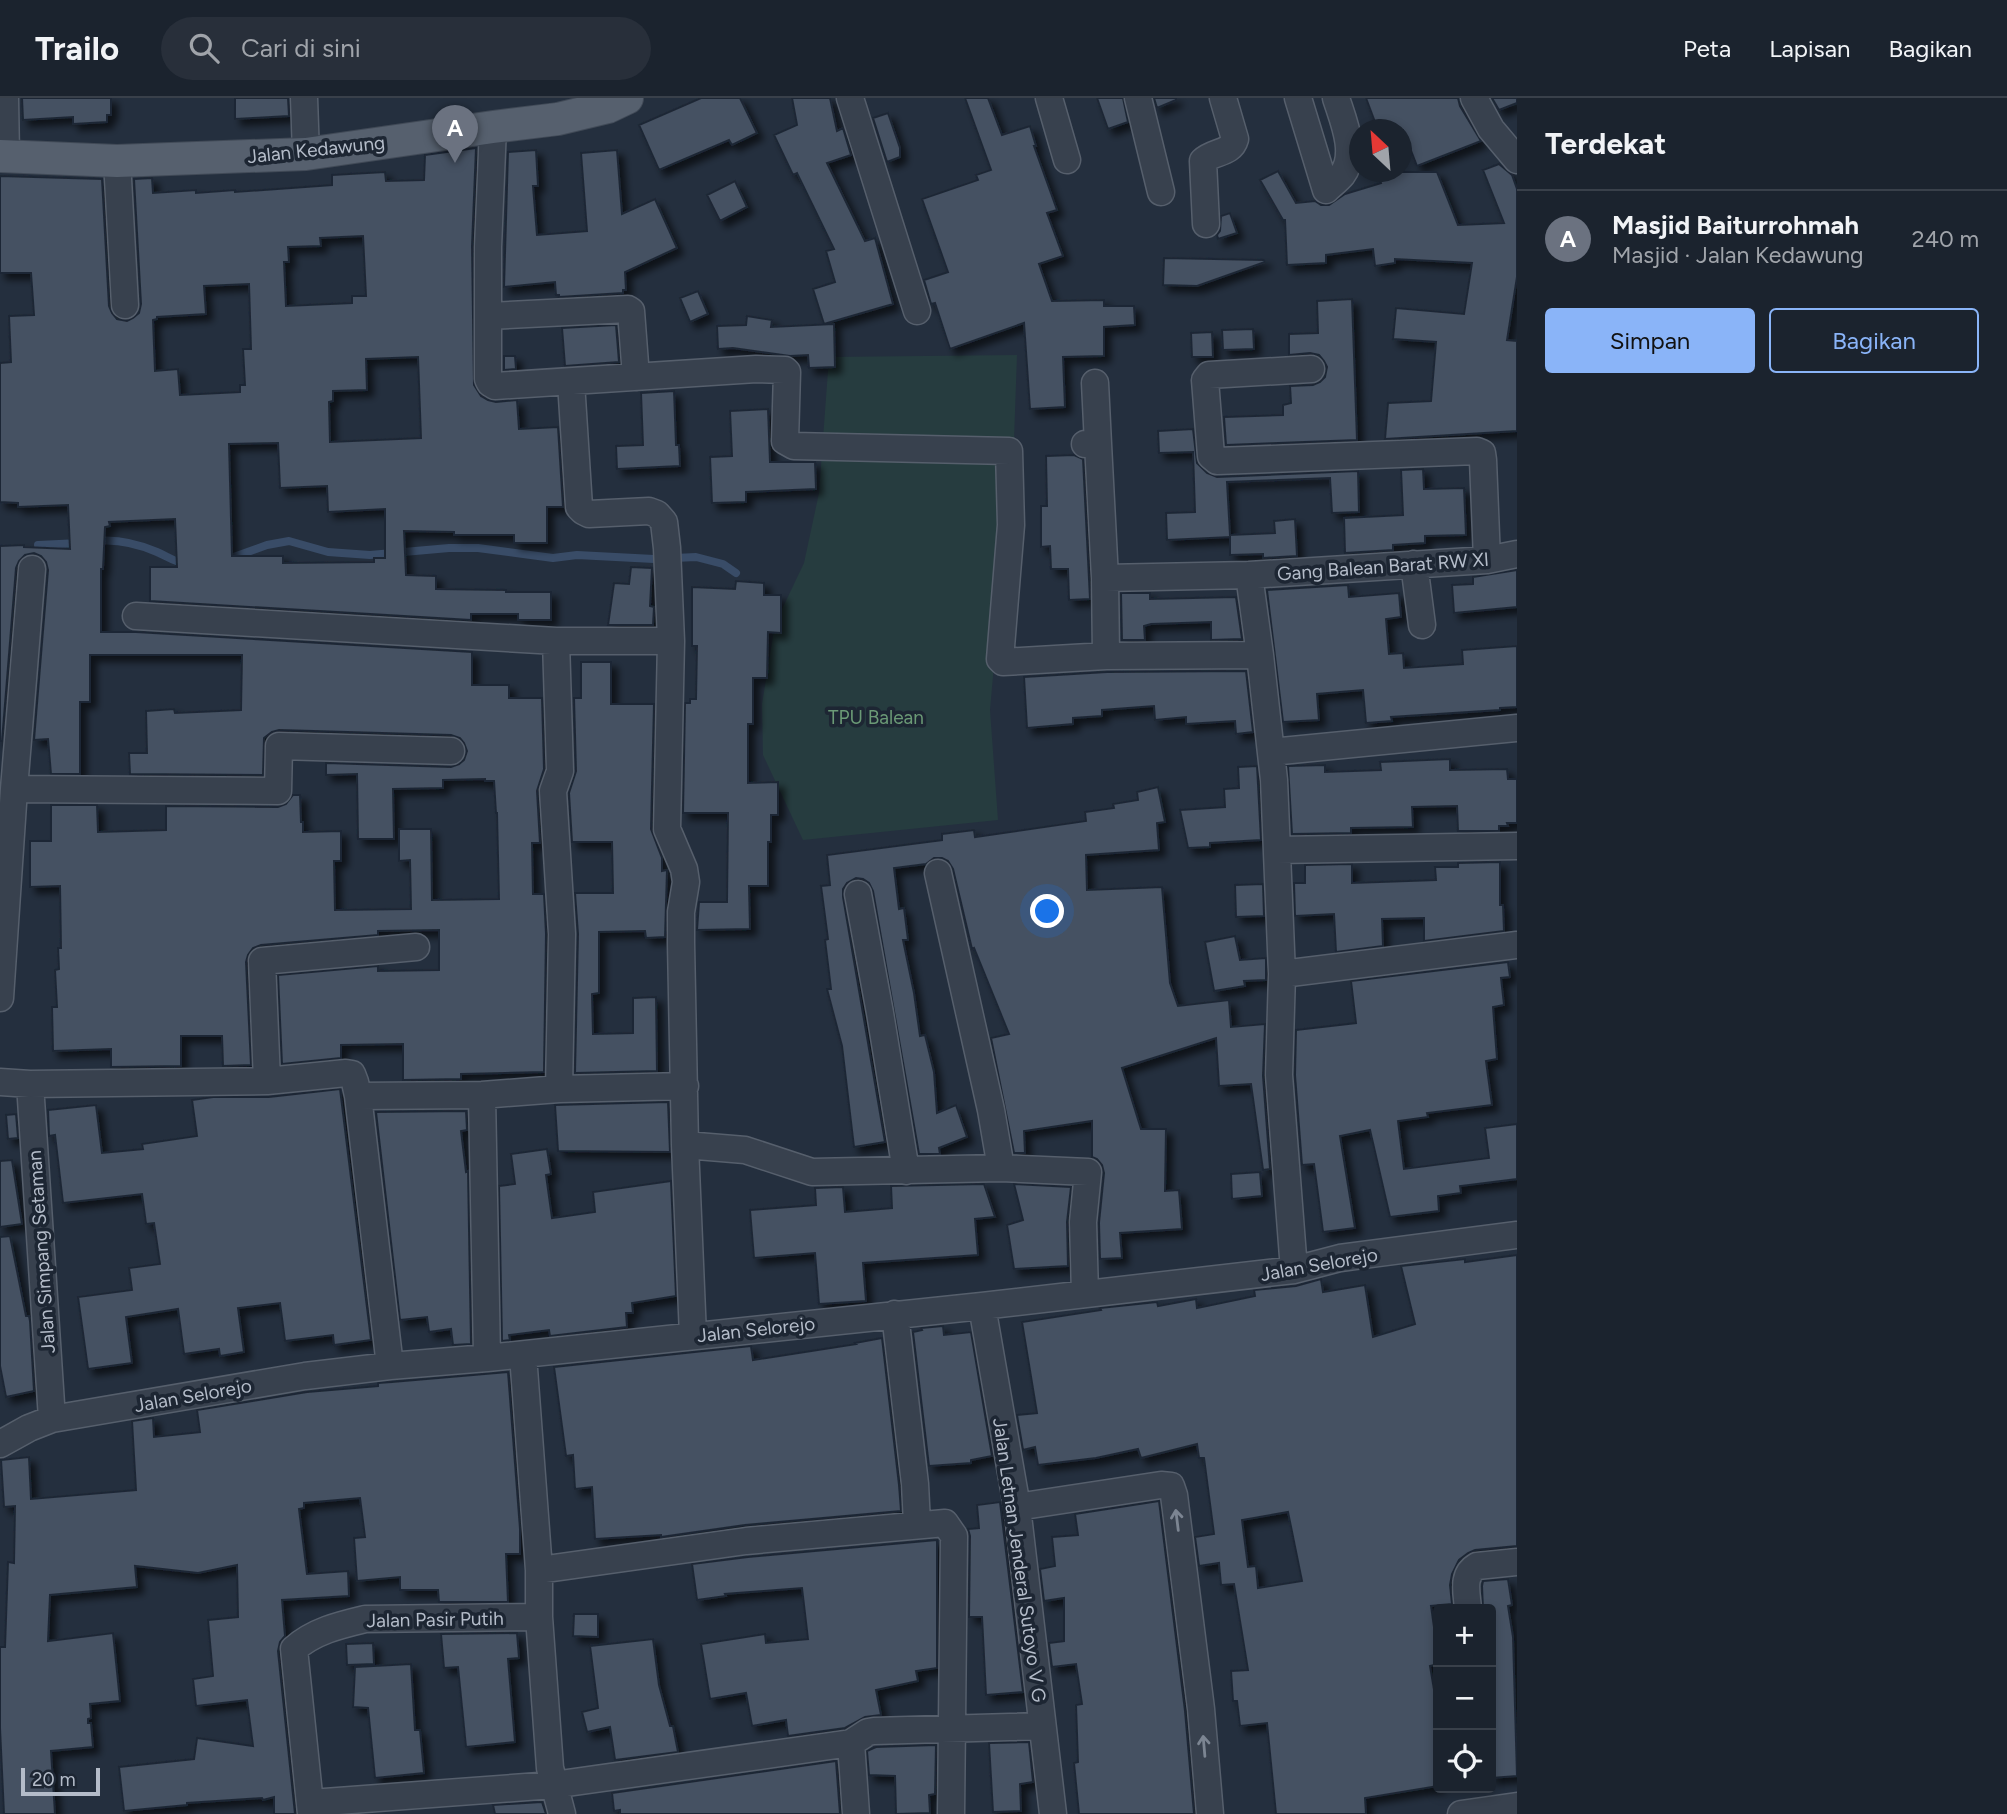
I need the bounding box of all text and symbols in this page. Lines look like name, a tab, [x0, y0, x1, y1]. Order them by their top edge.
search box	[161, 17, 651, 80]
text: Trailo	[35, 29, 119, 68]
icon: search	[185, 29, 223, 67]
text: Cari di sini	[241, 32, 361, 64]
text: Peta	[1683, 34, 1731, 63]
text: Lapisan	[1769, 34, 1850, 63]
text: Bagikan	[1888, 34, 1972, 63]
pin: A	[432, 105, 478, 163]
north arrow	[1349, 119, 1412, 182]
text: Terdekat	[1545, 125, 1666, 162]
street label: Jalan Kedawung	[246, 131, 386, 168]
text: Masjid Baiturrohmah	[1612, 209, 1859, 241]
text: A	[1560, 225, 1576, 253]
text: 240 m	[1912, 225, 1979, 253]
text: Masjid · Jalan Kedawung	[1612, 241, 1864, 269]
button: Simpan	[1545, 308, 1755, 373]
button: Bagikan	[1769, 308, 1979, 373]
street label: Gang Balean Barat RW XI	[1276, 548, 1490, 585]
park label: TPU Balean	[828, 706, 924, 729]
your location	[1030, 894, 1064, 928]
street label: Jalan Simpang Setaman	[23, 1150, 60, 1354]
street label: Jalan Selorejo	[1259, 1243, 1380, 1286]
street label: Jalan Selorejo	[696, 1312, 816, 1347]
street label: Jalan Selorejo	[133, 1374, 254, 1417]
street label: Jalan Letnan Jenderal Sutoyo V G	[988, 1416, 1051, 1704]
one-way arrow	[1171, 1509, 1184, 1532]
map controls	[1433, 1604, 1496, 1793]
button: +	[1433, 1604, 1496, 1667]
street label: Jalan Pasir Putih	[366, 1607, 504, 1632]
button: −	[1433, 1667, 1496, 1730]
button: locate	[1433, 1730, 1496, 1793]
one-way arrow	[1197, 1735, 1210, 1758]
scale bar	[21, 1765, 100, 1797]
text: 20 m	[32, 1768, 76, 1791]

